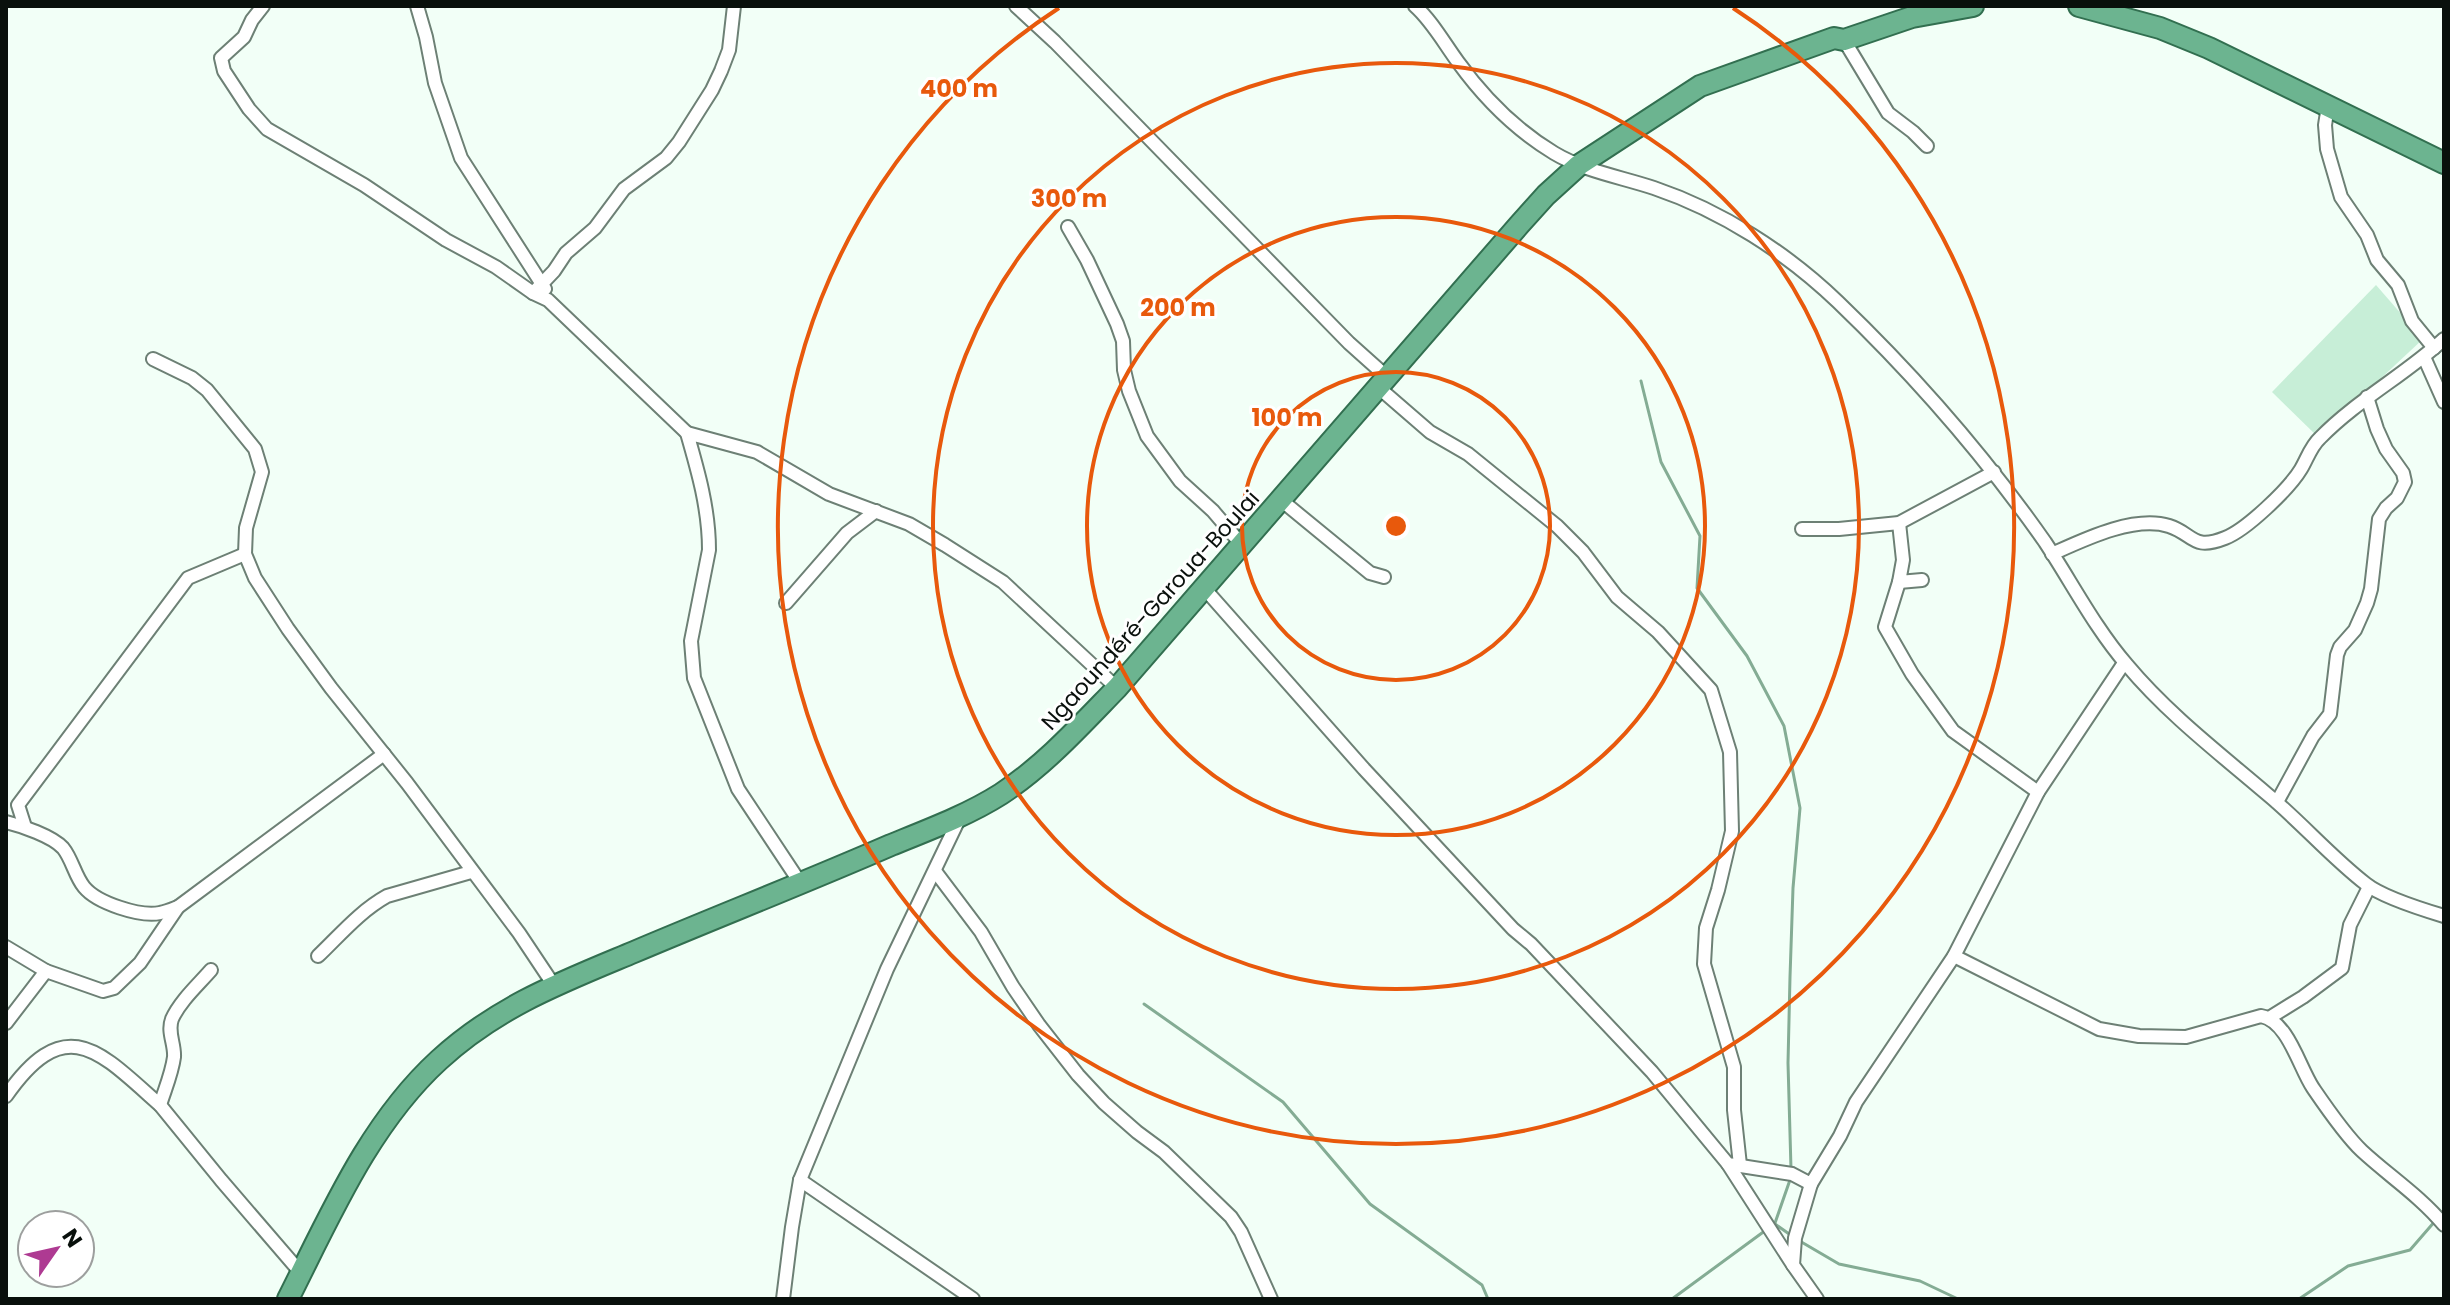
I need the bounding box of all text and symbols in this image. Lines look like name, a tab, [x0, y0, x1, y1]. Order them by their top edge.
text: 400 m	[920, 72, 998, 105]
text: 300 m	[1031, 182, 1107, 215]
text: 200 m	[1140, 291, 1216, 324]
text: 100 m	[1252, 401, 1322, 434]
street label: Ngaoundéré-Garoua-Boulai	[1034, 484, 1266, 737]
centre of rings	[1382, 512, 1410, 540]
north arrow	[16, 1209, 96, 1289]
text: N	[55, 1223, 90, 1254]

